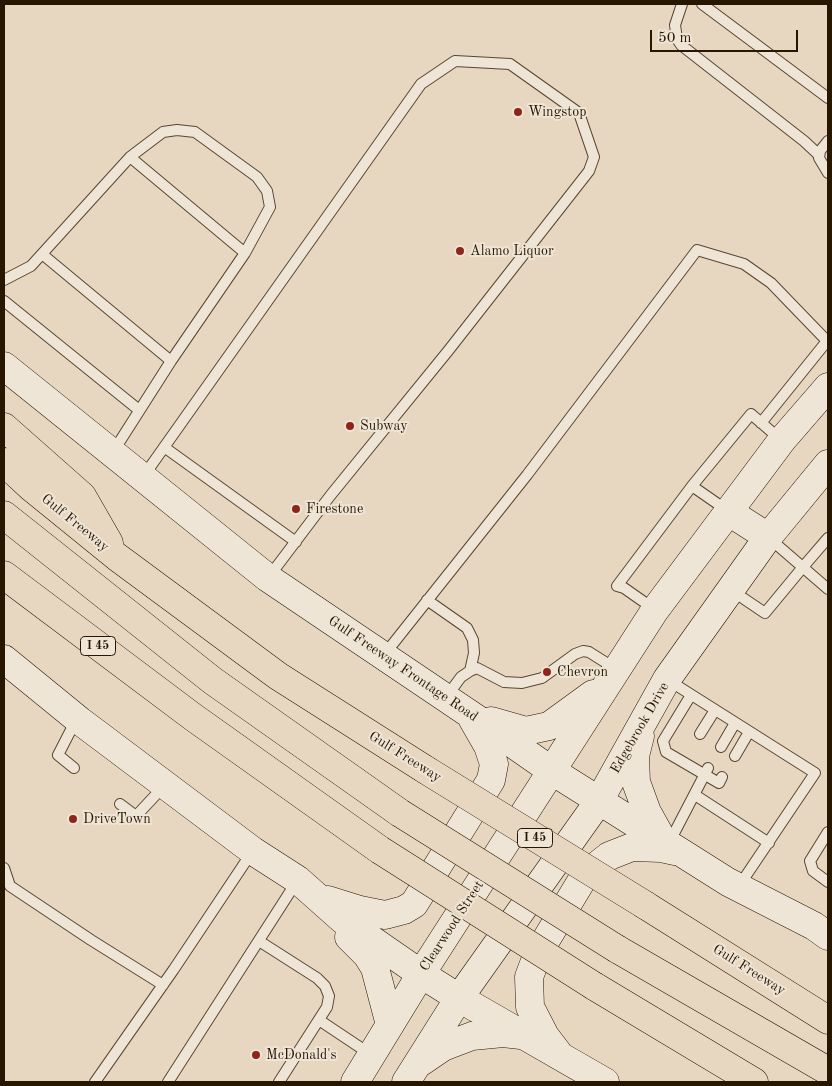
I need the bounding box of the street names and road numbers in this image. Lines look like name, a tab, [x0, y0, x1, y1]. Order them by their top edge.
street label: Gulf Freeway	[38, 491, 112, 555]
street label: Gulf Freeway Frontage Road	[325, 613, 481, 725]
road number: I 45	[80, 636, 116, 656]
street label: Edgebrook Drive	[607, 679, 673, 777]
street label: Gulf Freeway	[366, 728, 444, 786]
road number: I 45	[518, 828, 552, 848]
street label: Clearwood Street	[416, 878, 488, 974]
street label: Gulf Freeway	[710, 941, 788, 999]

